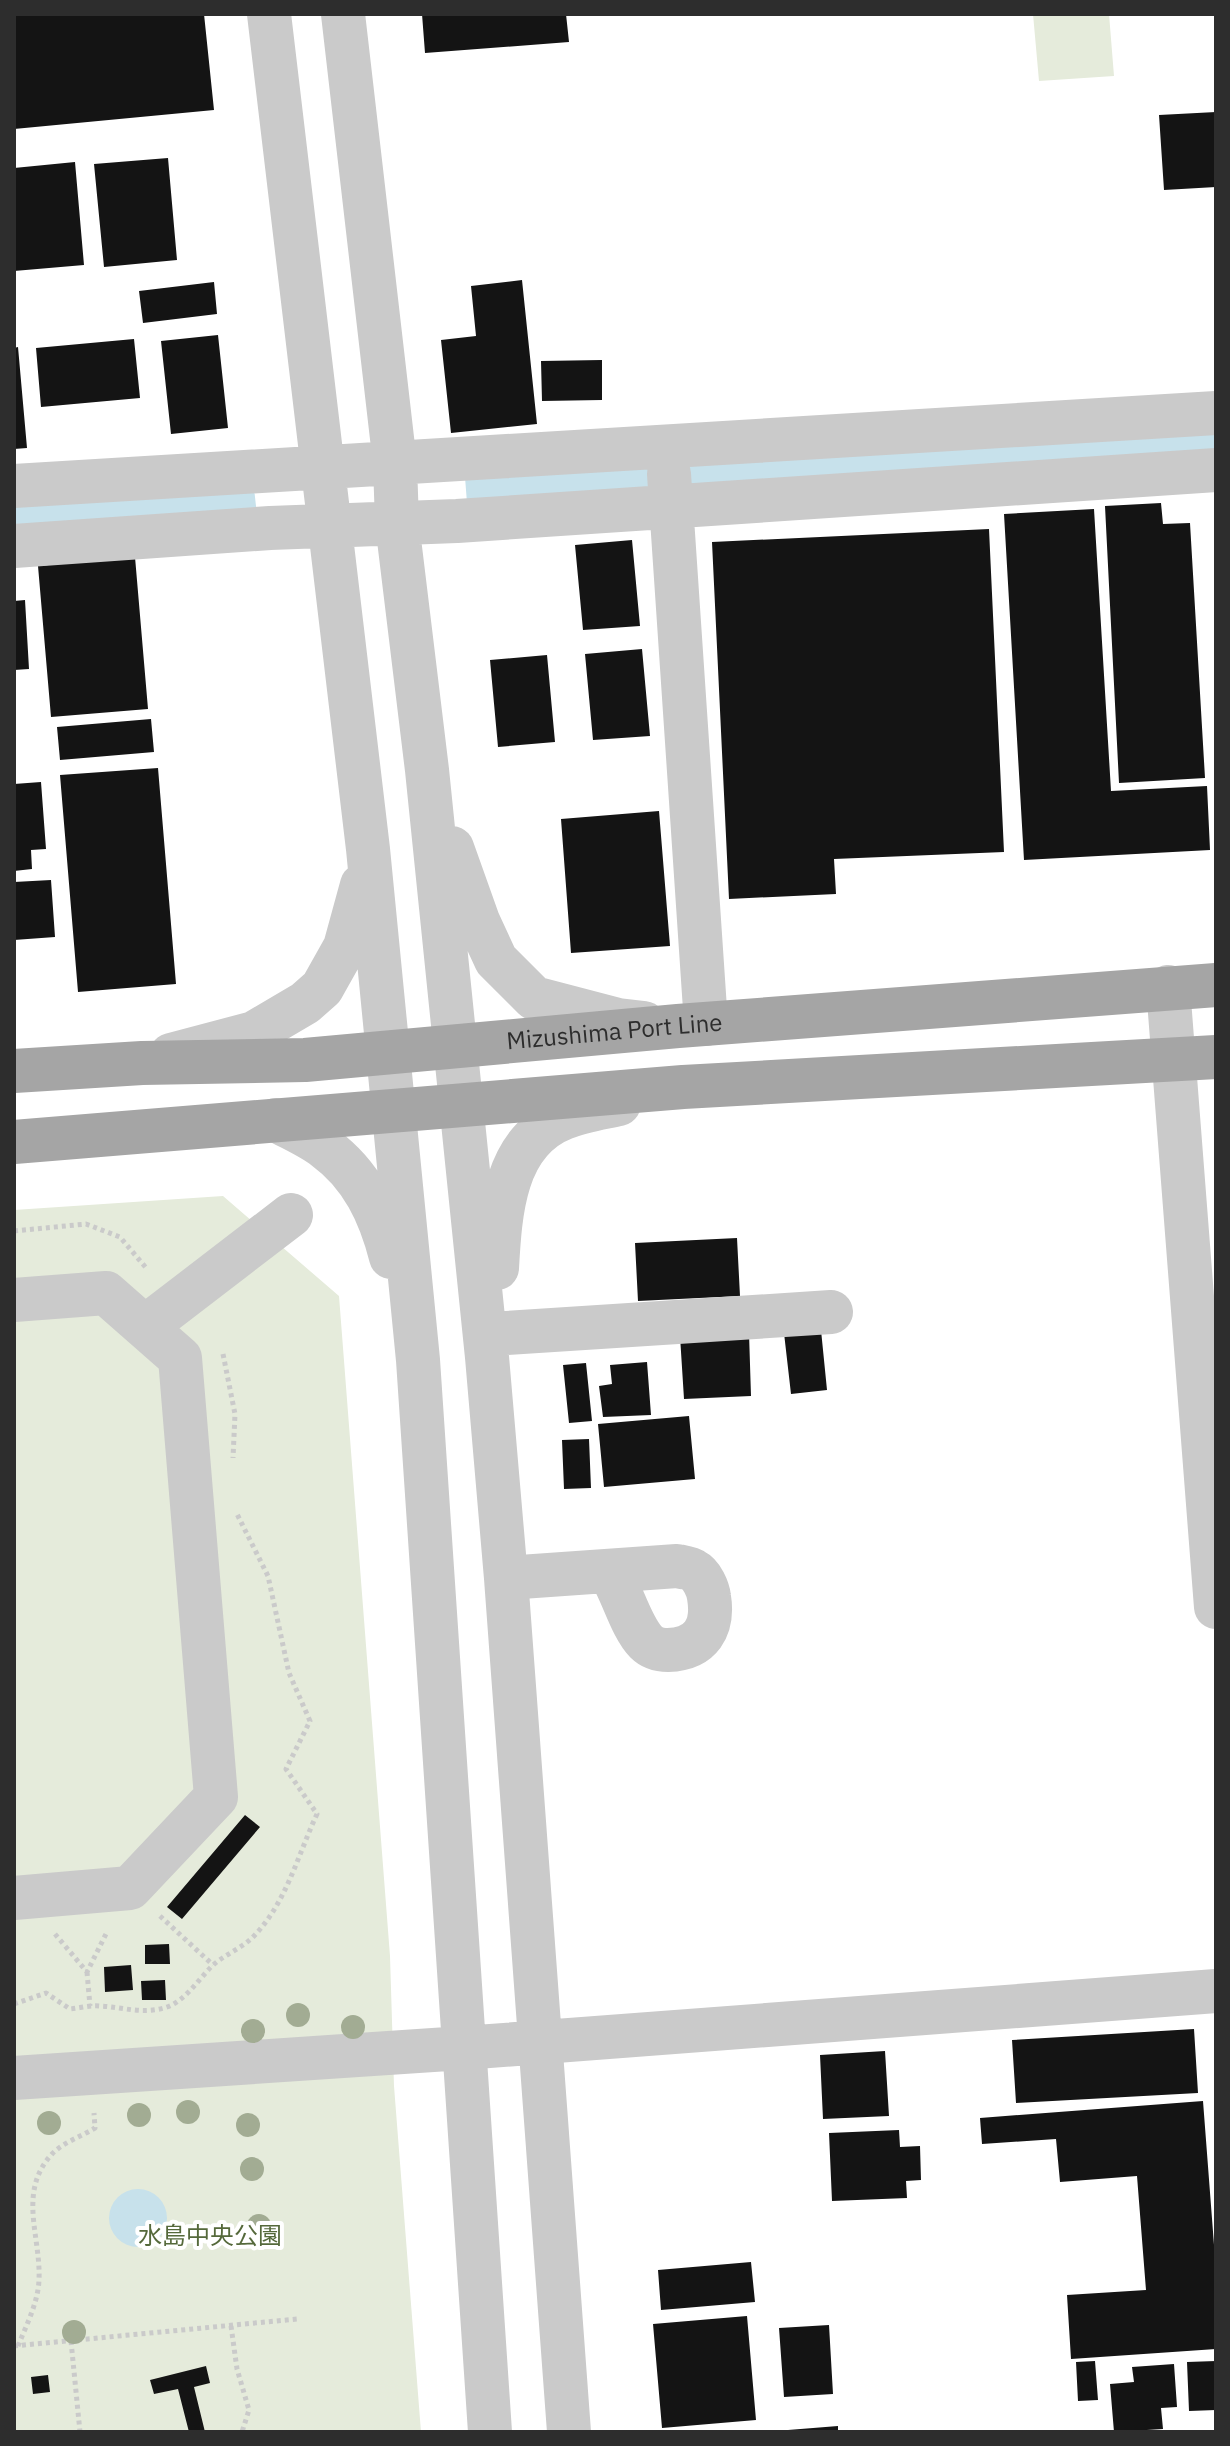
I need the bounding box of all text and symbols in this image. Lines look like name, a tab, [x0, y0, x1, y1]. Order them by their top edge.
street label: Mizushima Port Line	[505, 1006, 723, 1057]
park label: 水島中央公園	[138, 2219, 282, 2251]

